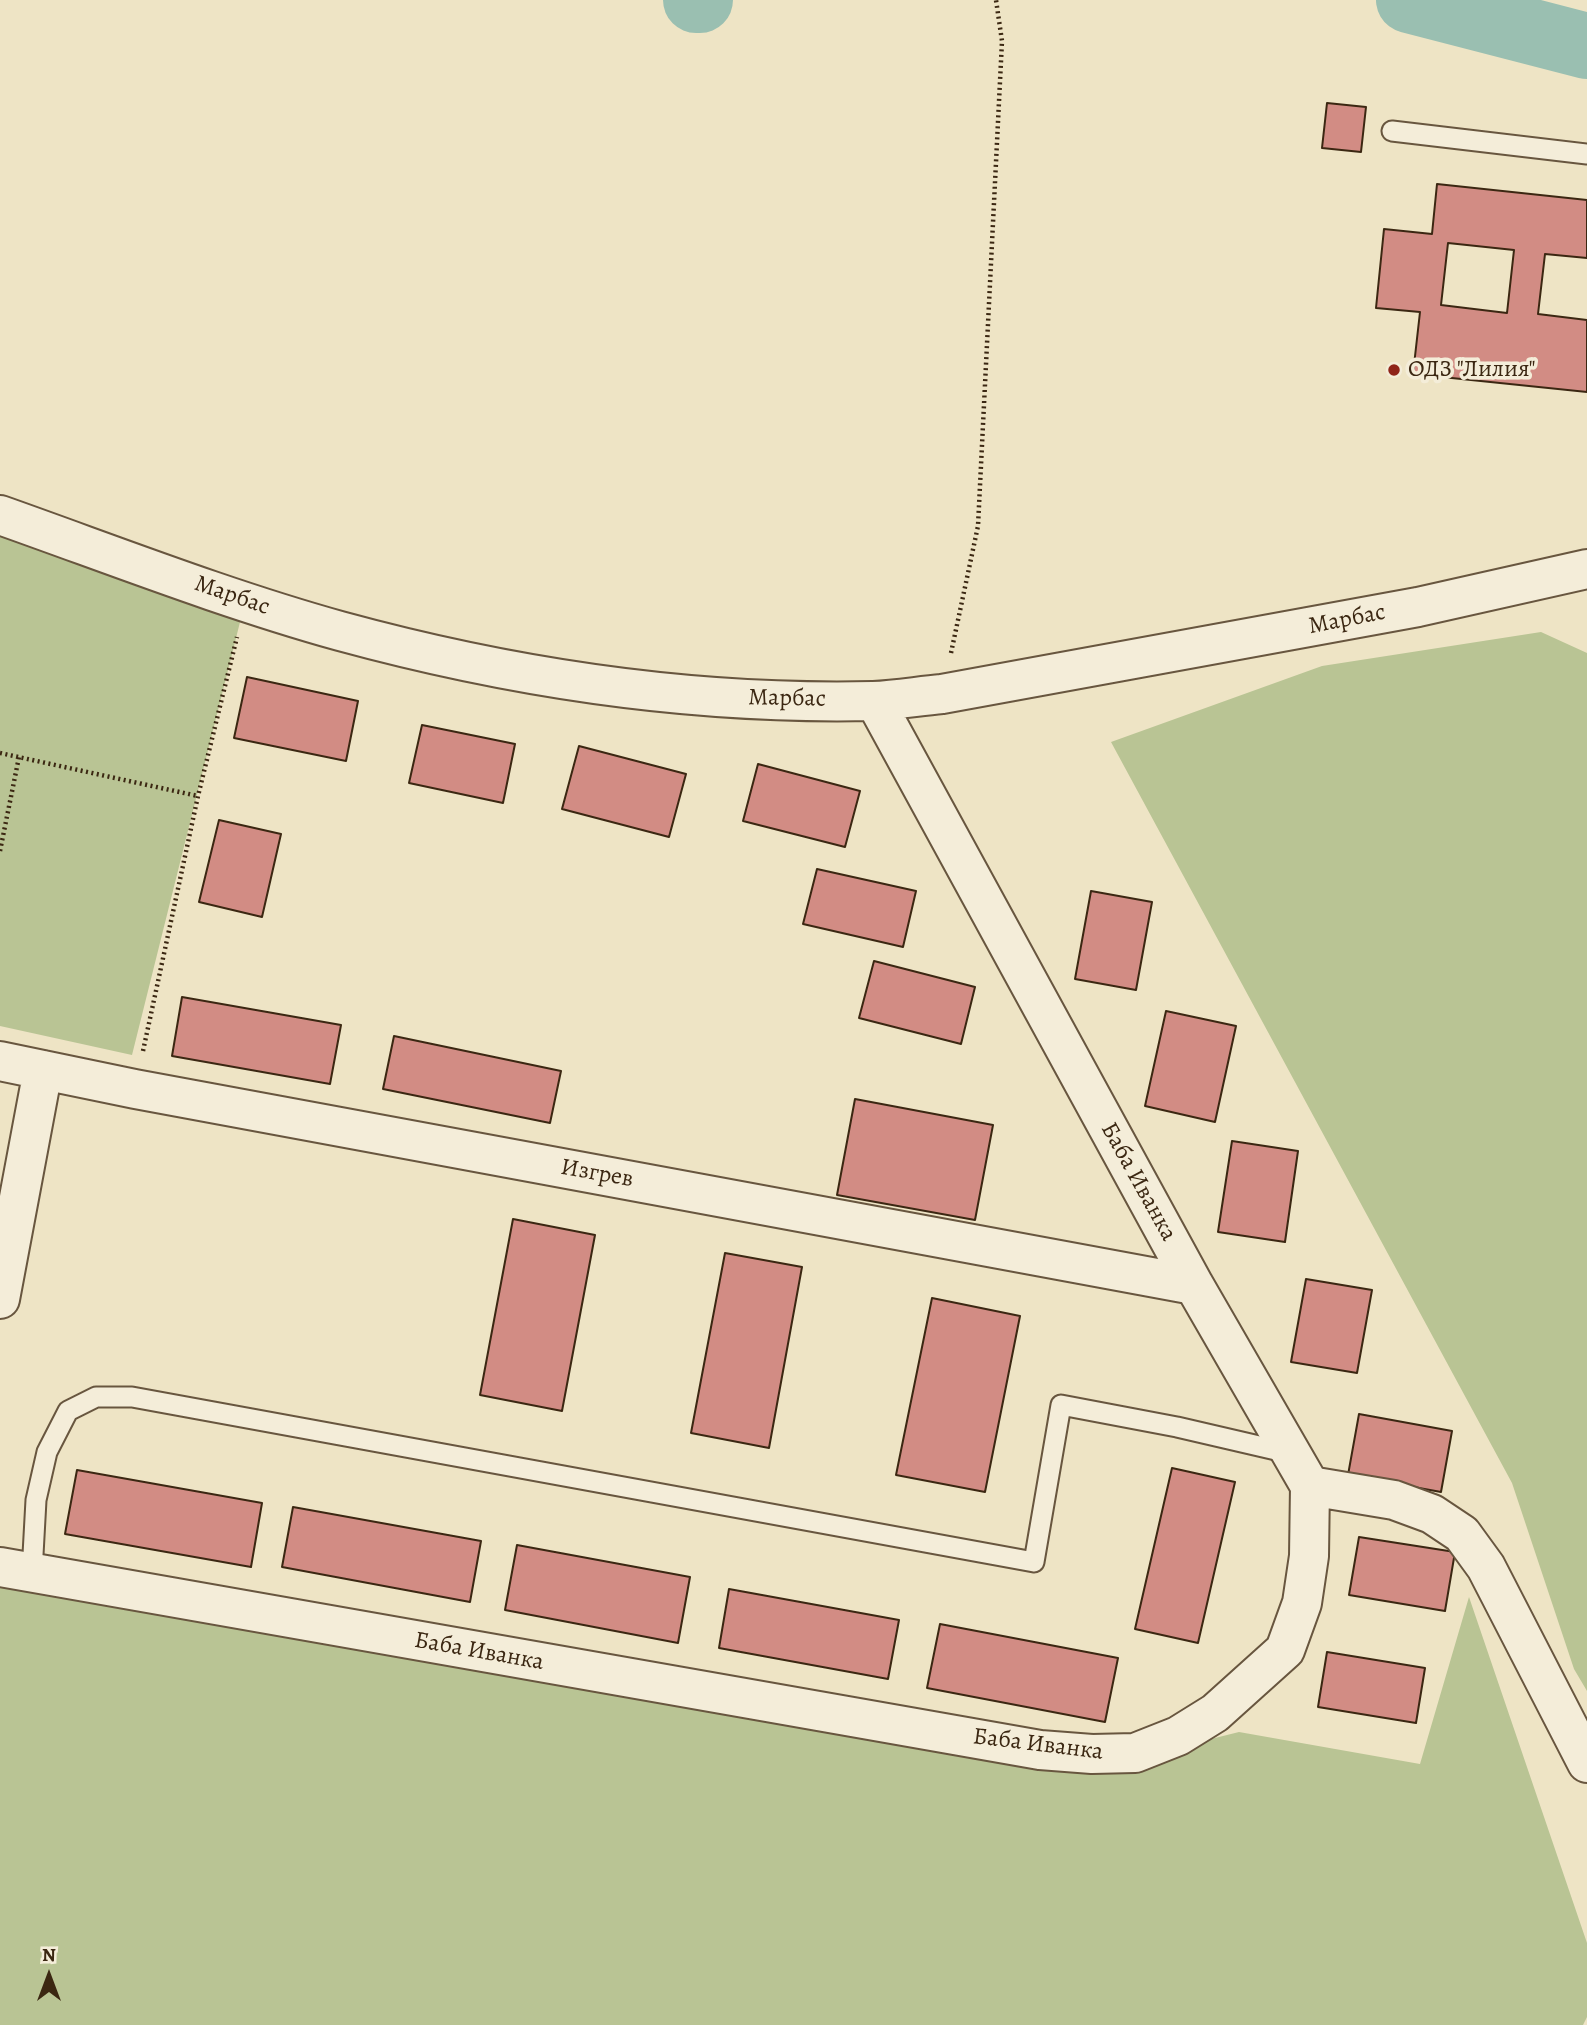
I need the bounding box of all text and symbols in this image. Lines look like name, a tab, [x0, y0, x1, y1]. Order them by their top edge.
place label: ОДЗ "Лилия"	[1408, 356, 1536, 384]
marker: ОДЗ "Лилия"	[1386, 362, 1402, 378]
street label: Марбас	[191, 570, 273, 622]
street label: Марбас	[1306, 598, 1388, 642]
street label: Марбас	[748, 684, 826, 714]
street label: Баба Иванка	[1094, 1118, 1182, 1246]
street label: Изгрев	[558, 1153, 636, 1195]
street label: Баба Иванка	[412, 1626, 546, 1678]
street label: Баба Иванка	[971, 1723, 1105, 1767]
north arrow	[14, 1941, 84, 2011]
text: N	[42, 1942, 56, 1968]

